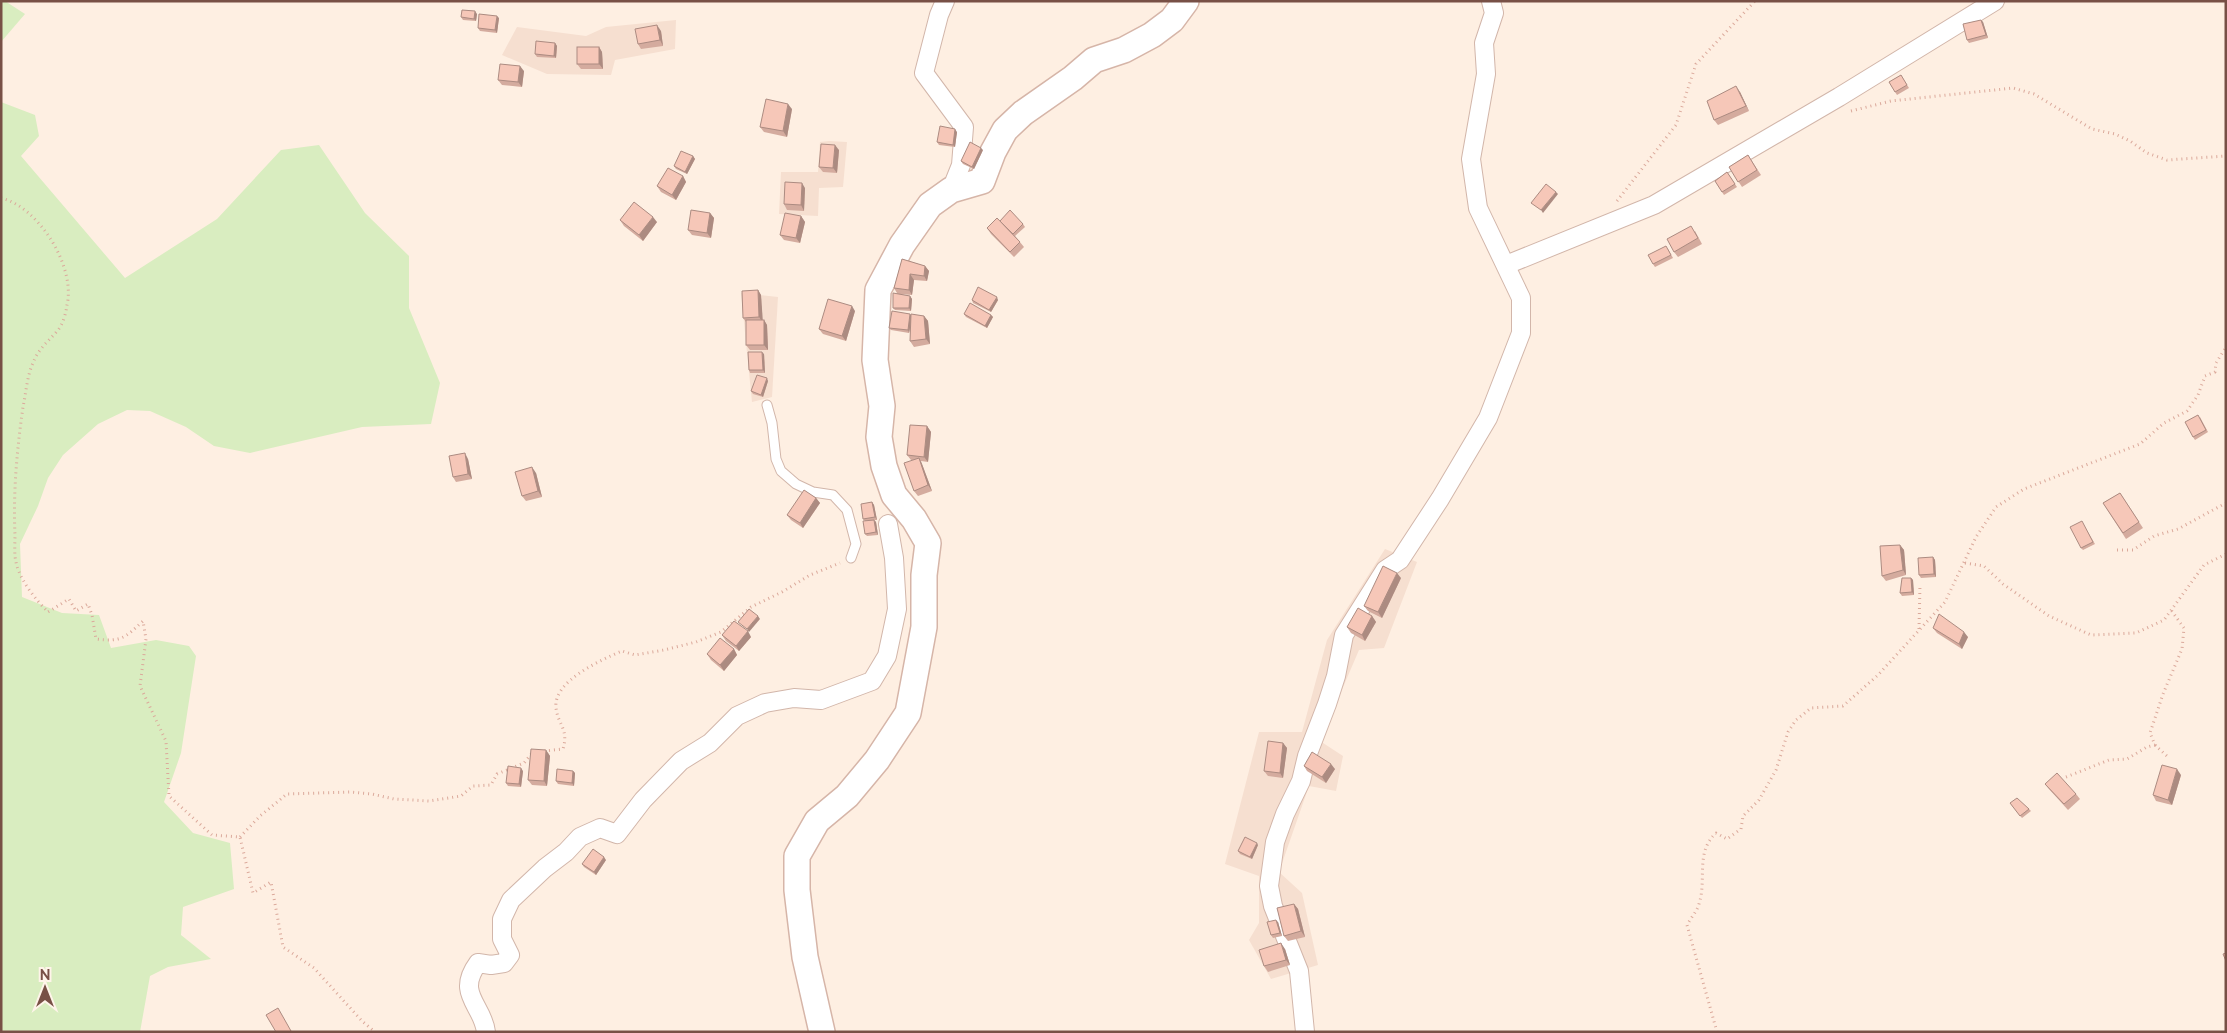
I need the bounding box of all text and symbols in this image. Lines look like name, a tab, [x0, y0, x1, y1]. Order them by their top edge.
north arrow	[20, 963, 70, 1013]
text: N	[40, 967, 50, 983]

